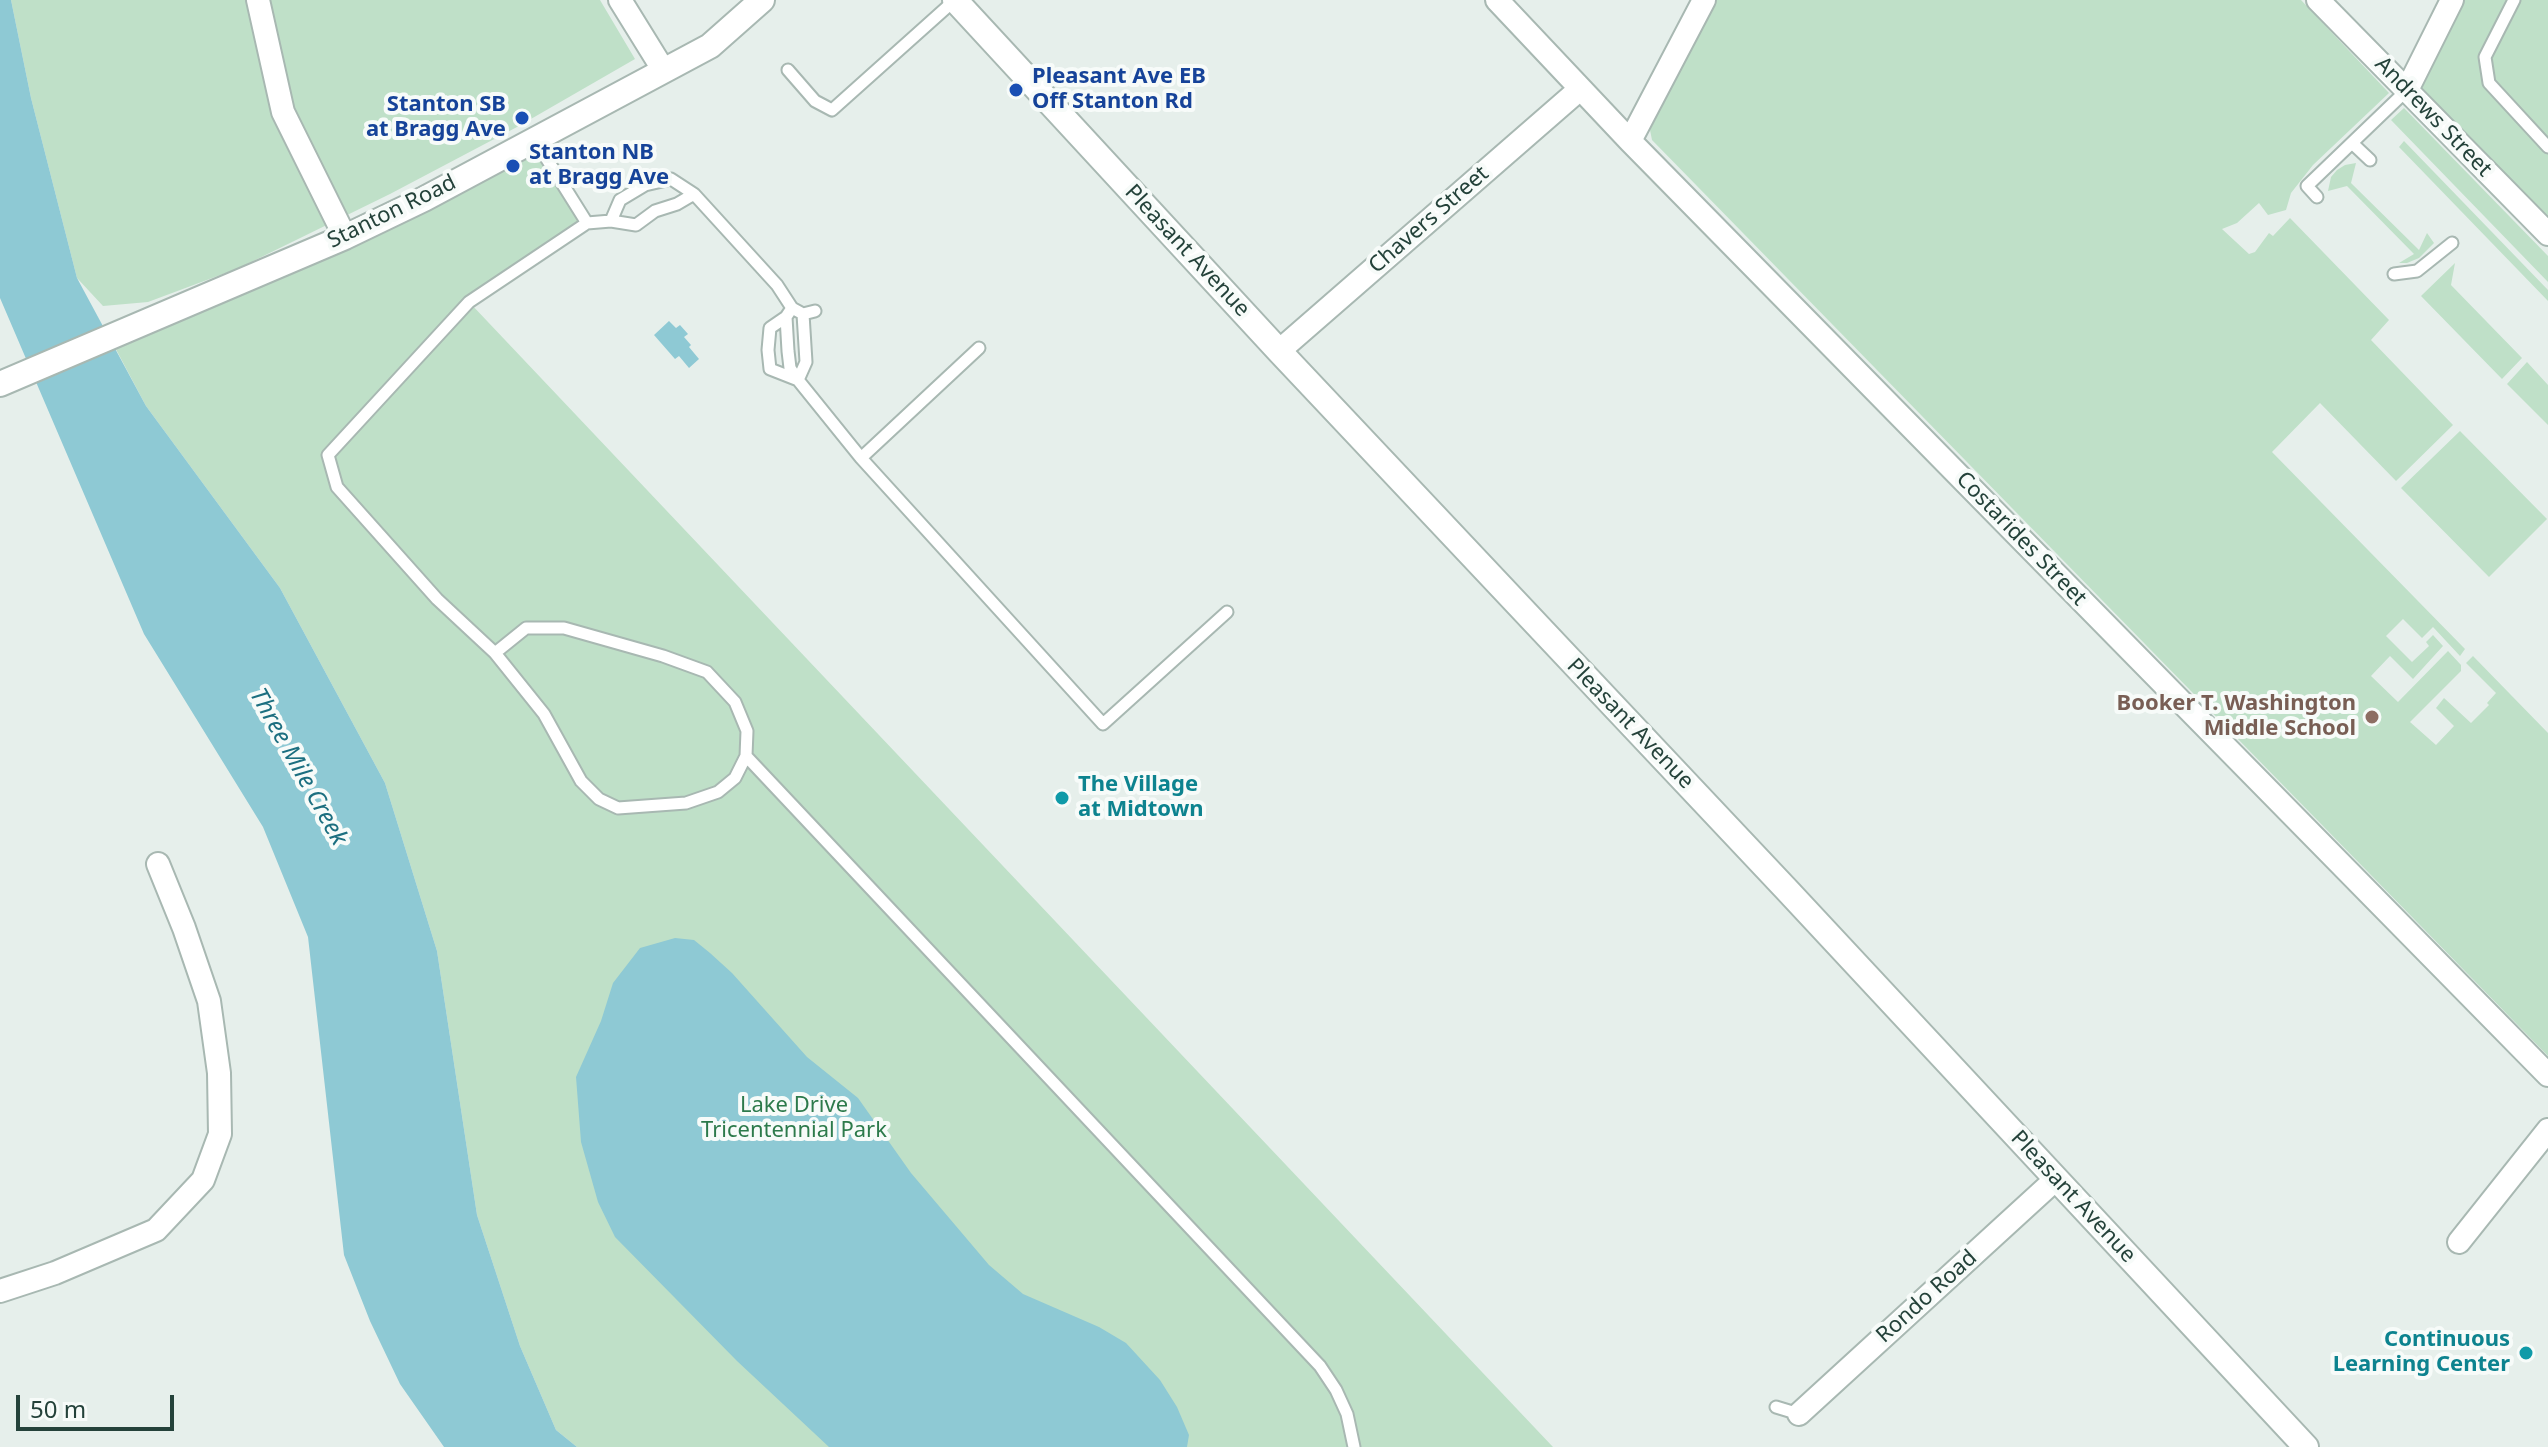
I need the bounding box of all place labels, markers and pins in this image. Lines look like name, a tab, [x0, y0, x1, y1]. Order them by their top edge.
place label: Pleasant Ave EB Off Stanton Rd	[1032, 64, 1206, 116]
marker: Pleasant Ave EB Off Stanton Rd	[1007, 81, 1025, 99]
place label: Stanton SB at Bragg Ave	[366, 92, 506, 144]
marker: Stanton SB at Bragg Ave	[513, 109, 531, 127]
place label: Stanton NB at Bragg Ave	[529, 140, 669, 192]
marker: Stanton NB at Bragg Ave	[504, 157, 522, 175]
place label: Booker T. Washington Middle School	[2117, 691, 2356, 742]
marker: Booker T. Washington Middle School	[2363, 708, 2381, 726]
place label: The Village at Midtown	[1078, 772, 1204, 824]
marker: The Village at Midtown	[1053, 789, 1071, 807]
place label: Continuous Learning Center	[2333, 1327, 2510, 1378]
marker: Continuous Learning Center	[2517, 1344, 2535, 1362]

